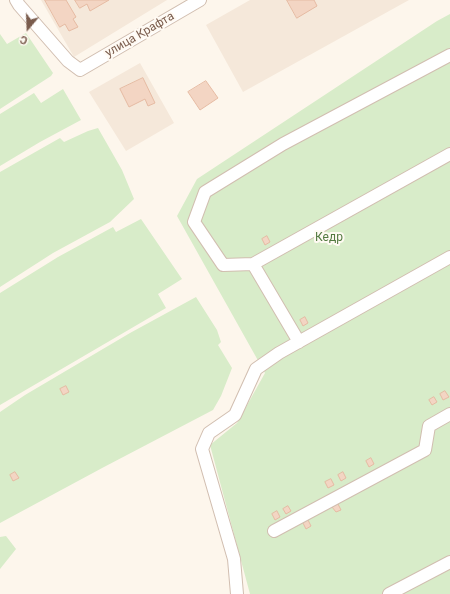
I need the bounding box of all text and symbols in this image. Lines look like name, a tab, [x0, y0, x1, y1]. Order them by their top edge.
north arrow	[8, 8, 48, 48]
street label: улица Крафта	[103, 9, 177, 61]
text: С	[18, 33, 29, 47]
park label: Кедр	[315, 231, 343, 245]

